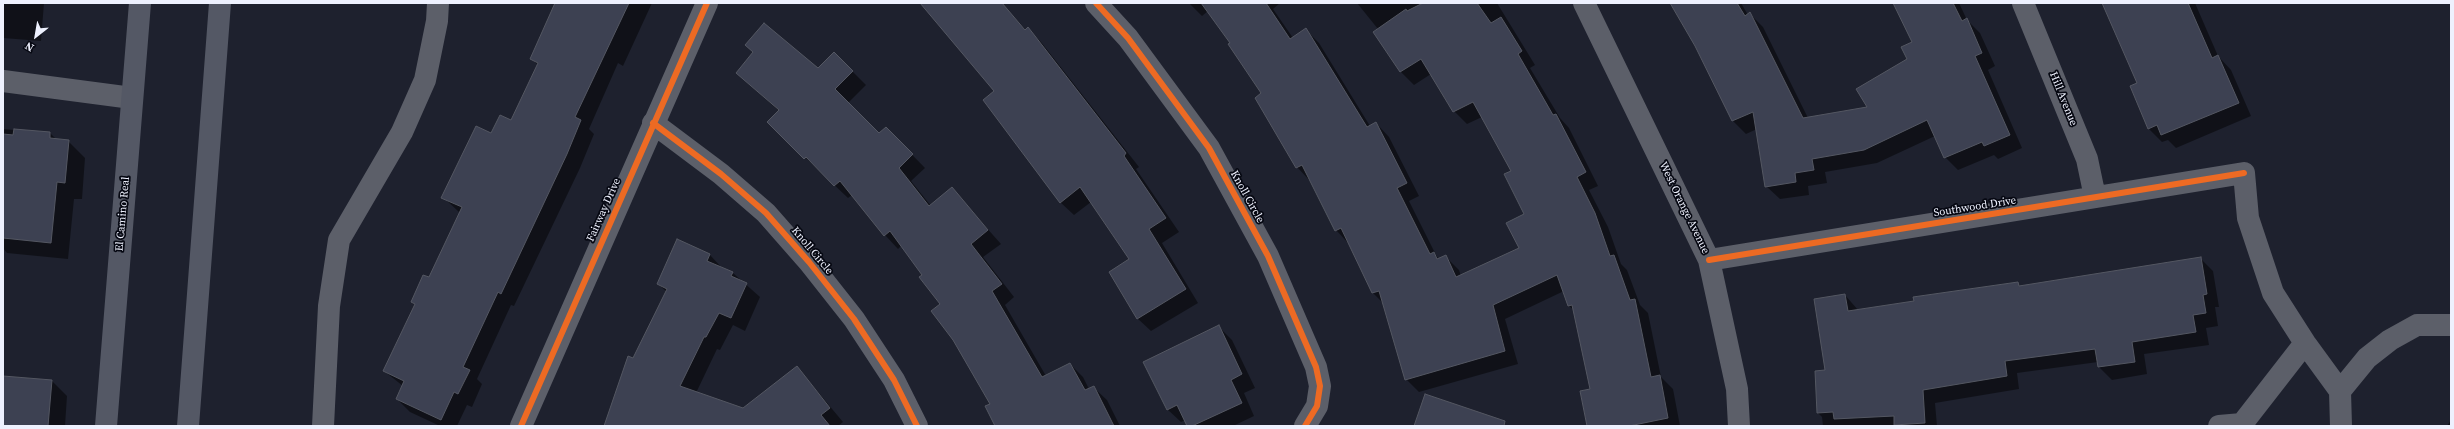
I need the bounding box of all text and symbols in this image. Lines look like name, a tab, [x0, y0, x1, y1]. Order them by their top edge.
north arrow	[16, 16, 56, 56]
text: N	[22, 38, 37, 55]
street label: Hill Avenue	[2046, 70, 2080, 128]
street label: West Orange Avenue	[1656, 160, 1712, 256]
street label: Knoll Circle	[1227, 168, 1267, 226]
street label: El Camino Real	[113, 176, 133, 252]
street label: Fairway Drive	[584, 176, 624, 244]
street label: Southwood Drive	[1933, 194, 2017, 220]
street label: Knoll Circle	[788, 225, 836, 277]

